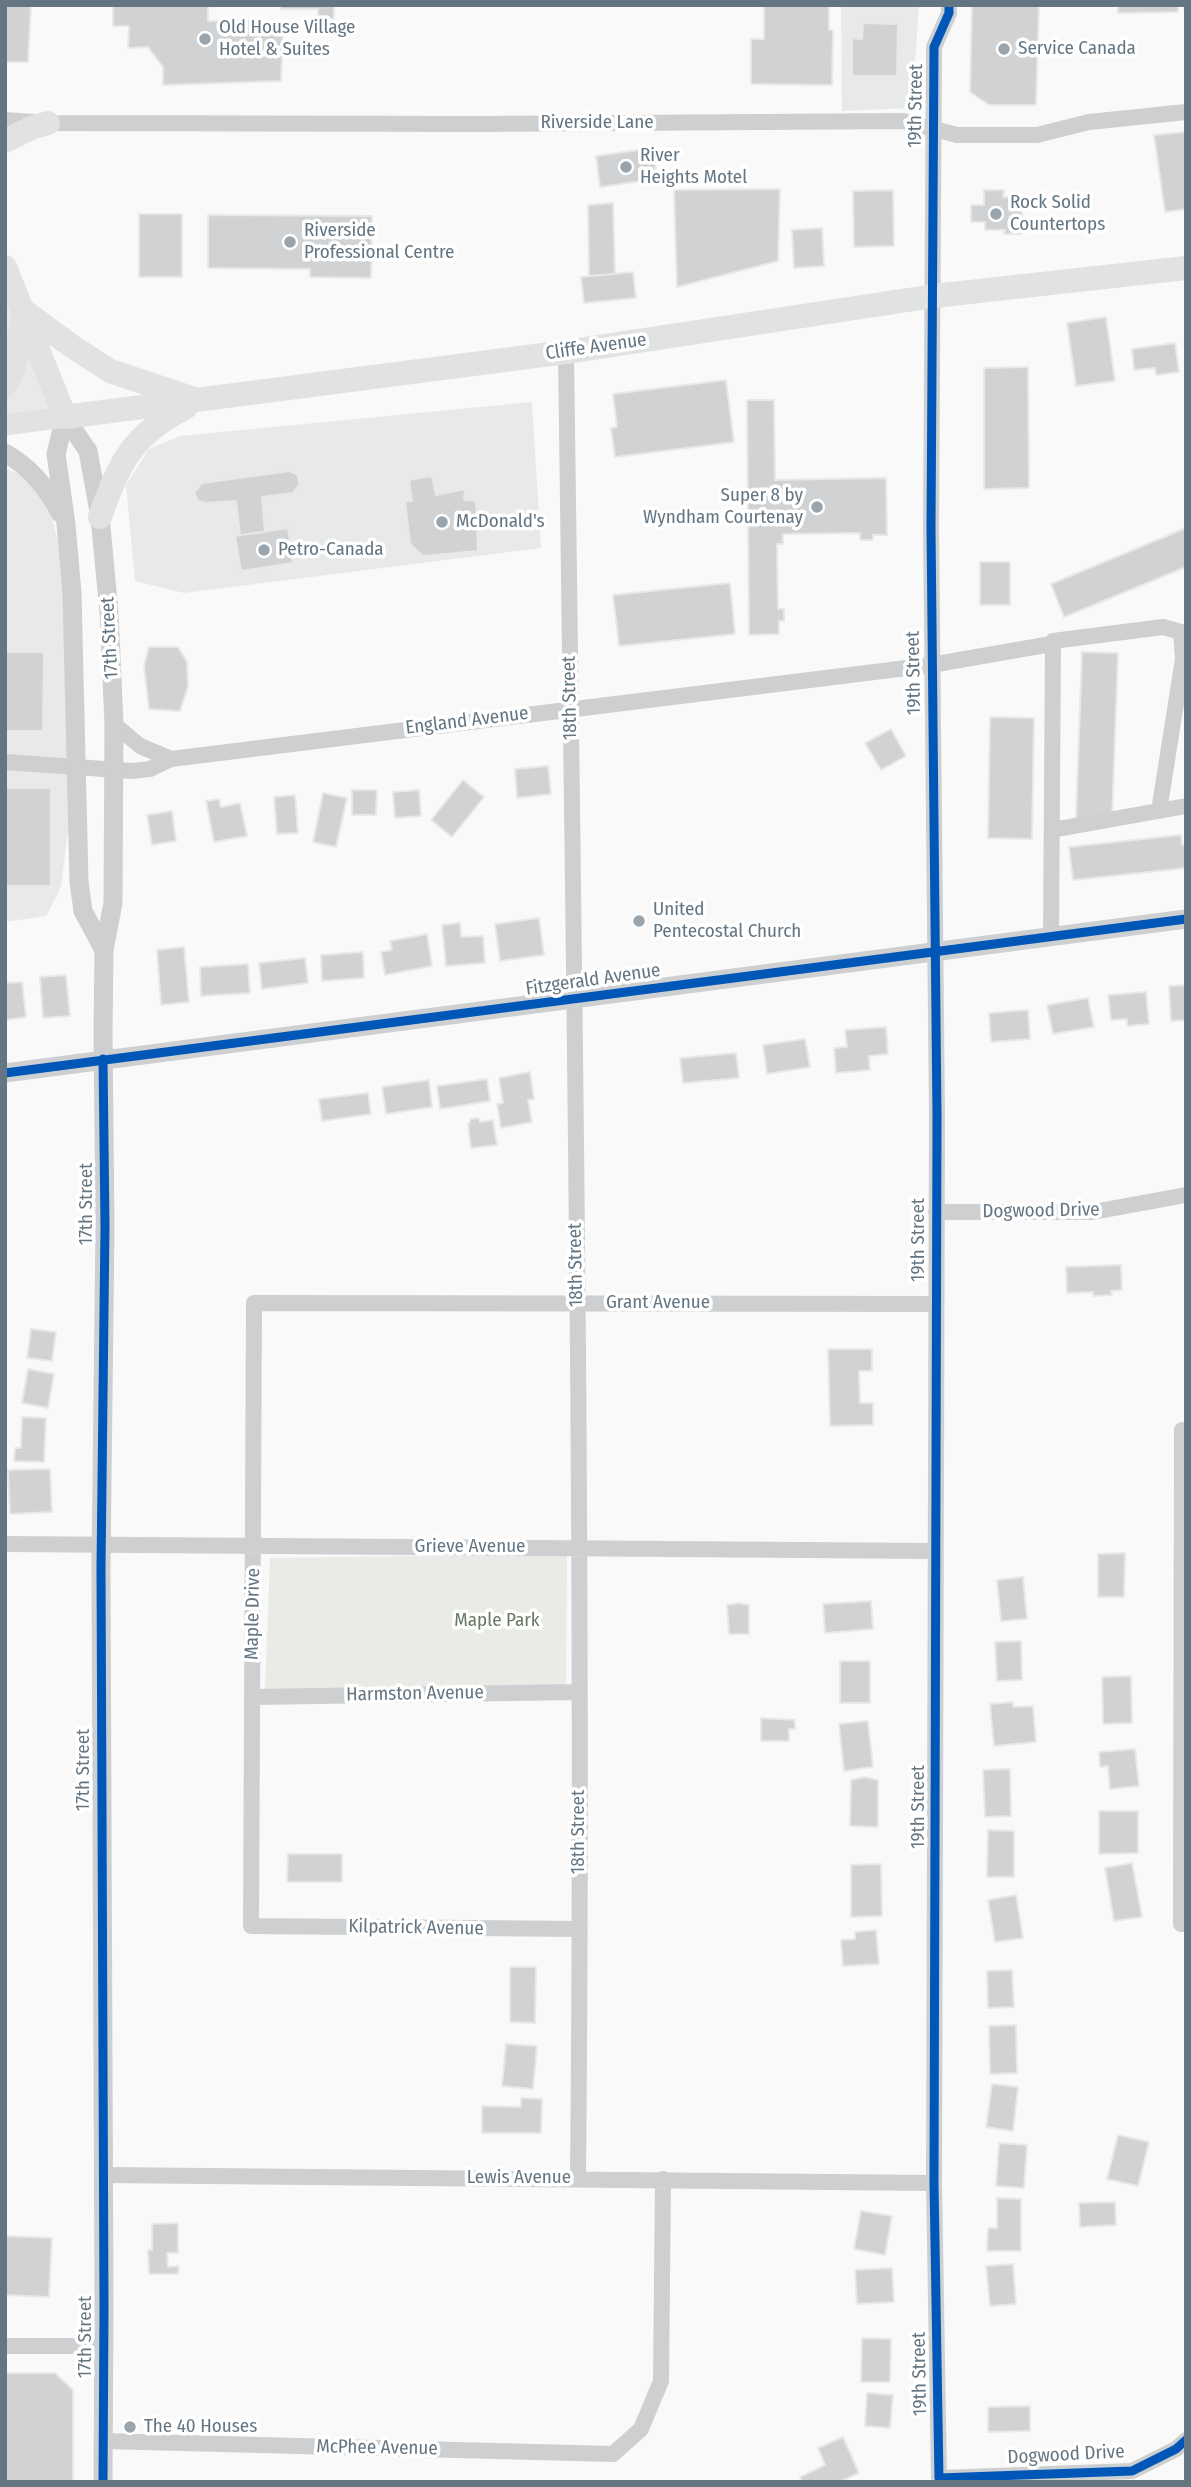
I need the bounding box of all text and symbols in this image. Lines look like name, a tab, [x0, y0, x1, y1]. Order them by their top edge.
place label: Old House Village Hotel & Suites	[219, 17, 355, 61]
marker: Old House Village Hotel & Suites	[197, 31, 213, 47]
place label: Service Canada	[1018, 38, 1136, 60]
marker: Service Canada	[996, 41, 1012, 57]
street label: 19th Street	[904, 64, 928, 148]
street label: Riverside Lane	[540, 112, 654, 134]
place label: River Heights Motel	[640, 145, 747, 189]
marker: River Heights Motel	[618, 159, 634, 175]
place label: Rock Solid Countertops	[1010, 192, 1105, 236]
marker: Rock Solid Countertops	[988, 206, 1004, 222]
place label: Riverside Professional Centre	[304, 220, 454, 264]
marker: Riverside Professional Centre	[282, 234, 298, 250]
street label: Cliffe Avenue	[544, 329, 648, 365]
place label: Super 8 by Wyndham Courtenay	[643, 485, 803, 529]
marker: Super 8 by Wyndham Courtenay	[809, 499, 825, 515]
place label: McDonald's	[456, 511, 545, 533]
marker: McDonald's	[434, 514, 450, 530]
place label: Petro-Canada	[278, 539, 384, 561]
marker: Petro-Canada	[256, 542, 272, 558]
street label: 17th Street	[96, 596, 124, 680]
street label: 19th Street	[902, 631, 926, 715]
street label: 18th Street	[558, 656, 582, 740]
street label: England Avenue	[404, 702, 530, 740]
place label: United Pentecostal Church	[653, 899, 801, 943]
marker: United Pentecostal Church	[631, 913, 647, 929]
street label: Fitzgerald Avenue	[524, 959, 662, 1001]
street label: 17th Street	[76, 1163, 98, 1245]
street label: 19th Street	[908, 1198, 930, 1282]
street label: Dogwood Drive	[982, 1199, 1100, 1223]
street label: 18th Street	[564, 1223, 588, 1307]
street label: Grant Avenue	[606, 1292, 710, 1314]
street label: Grieve Avenue	[415, 1536, 525, 1558]
street label: Maple Drive	[241, 1568, 265, 1660]
park label: Maple Park	[454, 1610, 540, 1632]
street label: Harmston Avenue	[346, 1681, 484, 1707]
street label: 17th Street	[73, 1729, 95, 1811]
street label: 19th Street	[908, 1765, 930, 1849]
street label: 18th Street	[568, 1790, 590, 1874]
street label: Kilpatrick Avenue	[348, 1915, 484, 1941]
street label: Lewis Avenue	[467, 2167, 571, 2189]
street label: 17th Street	[75, 2296, 97, 2378]
street label: 19th Street	[908, 2332, 932, 2416]
place label: The 40 Houses	[144, 2416, 257, 2438]
marker: The 40 Houses	[122, 2419, 138, 2435]
street label: McPhee Avenue	[316, 2436, 438, 2460]
street label: Dogwood Drive	[1007, 2441, 1125, 2469]

